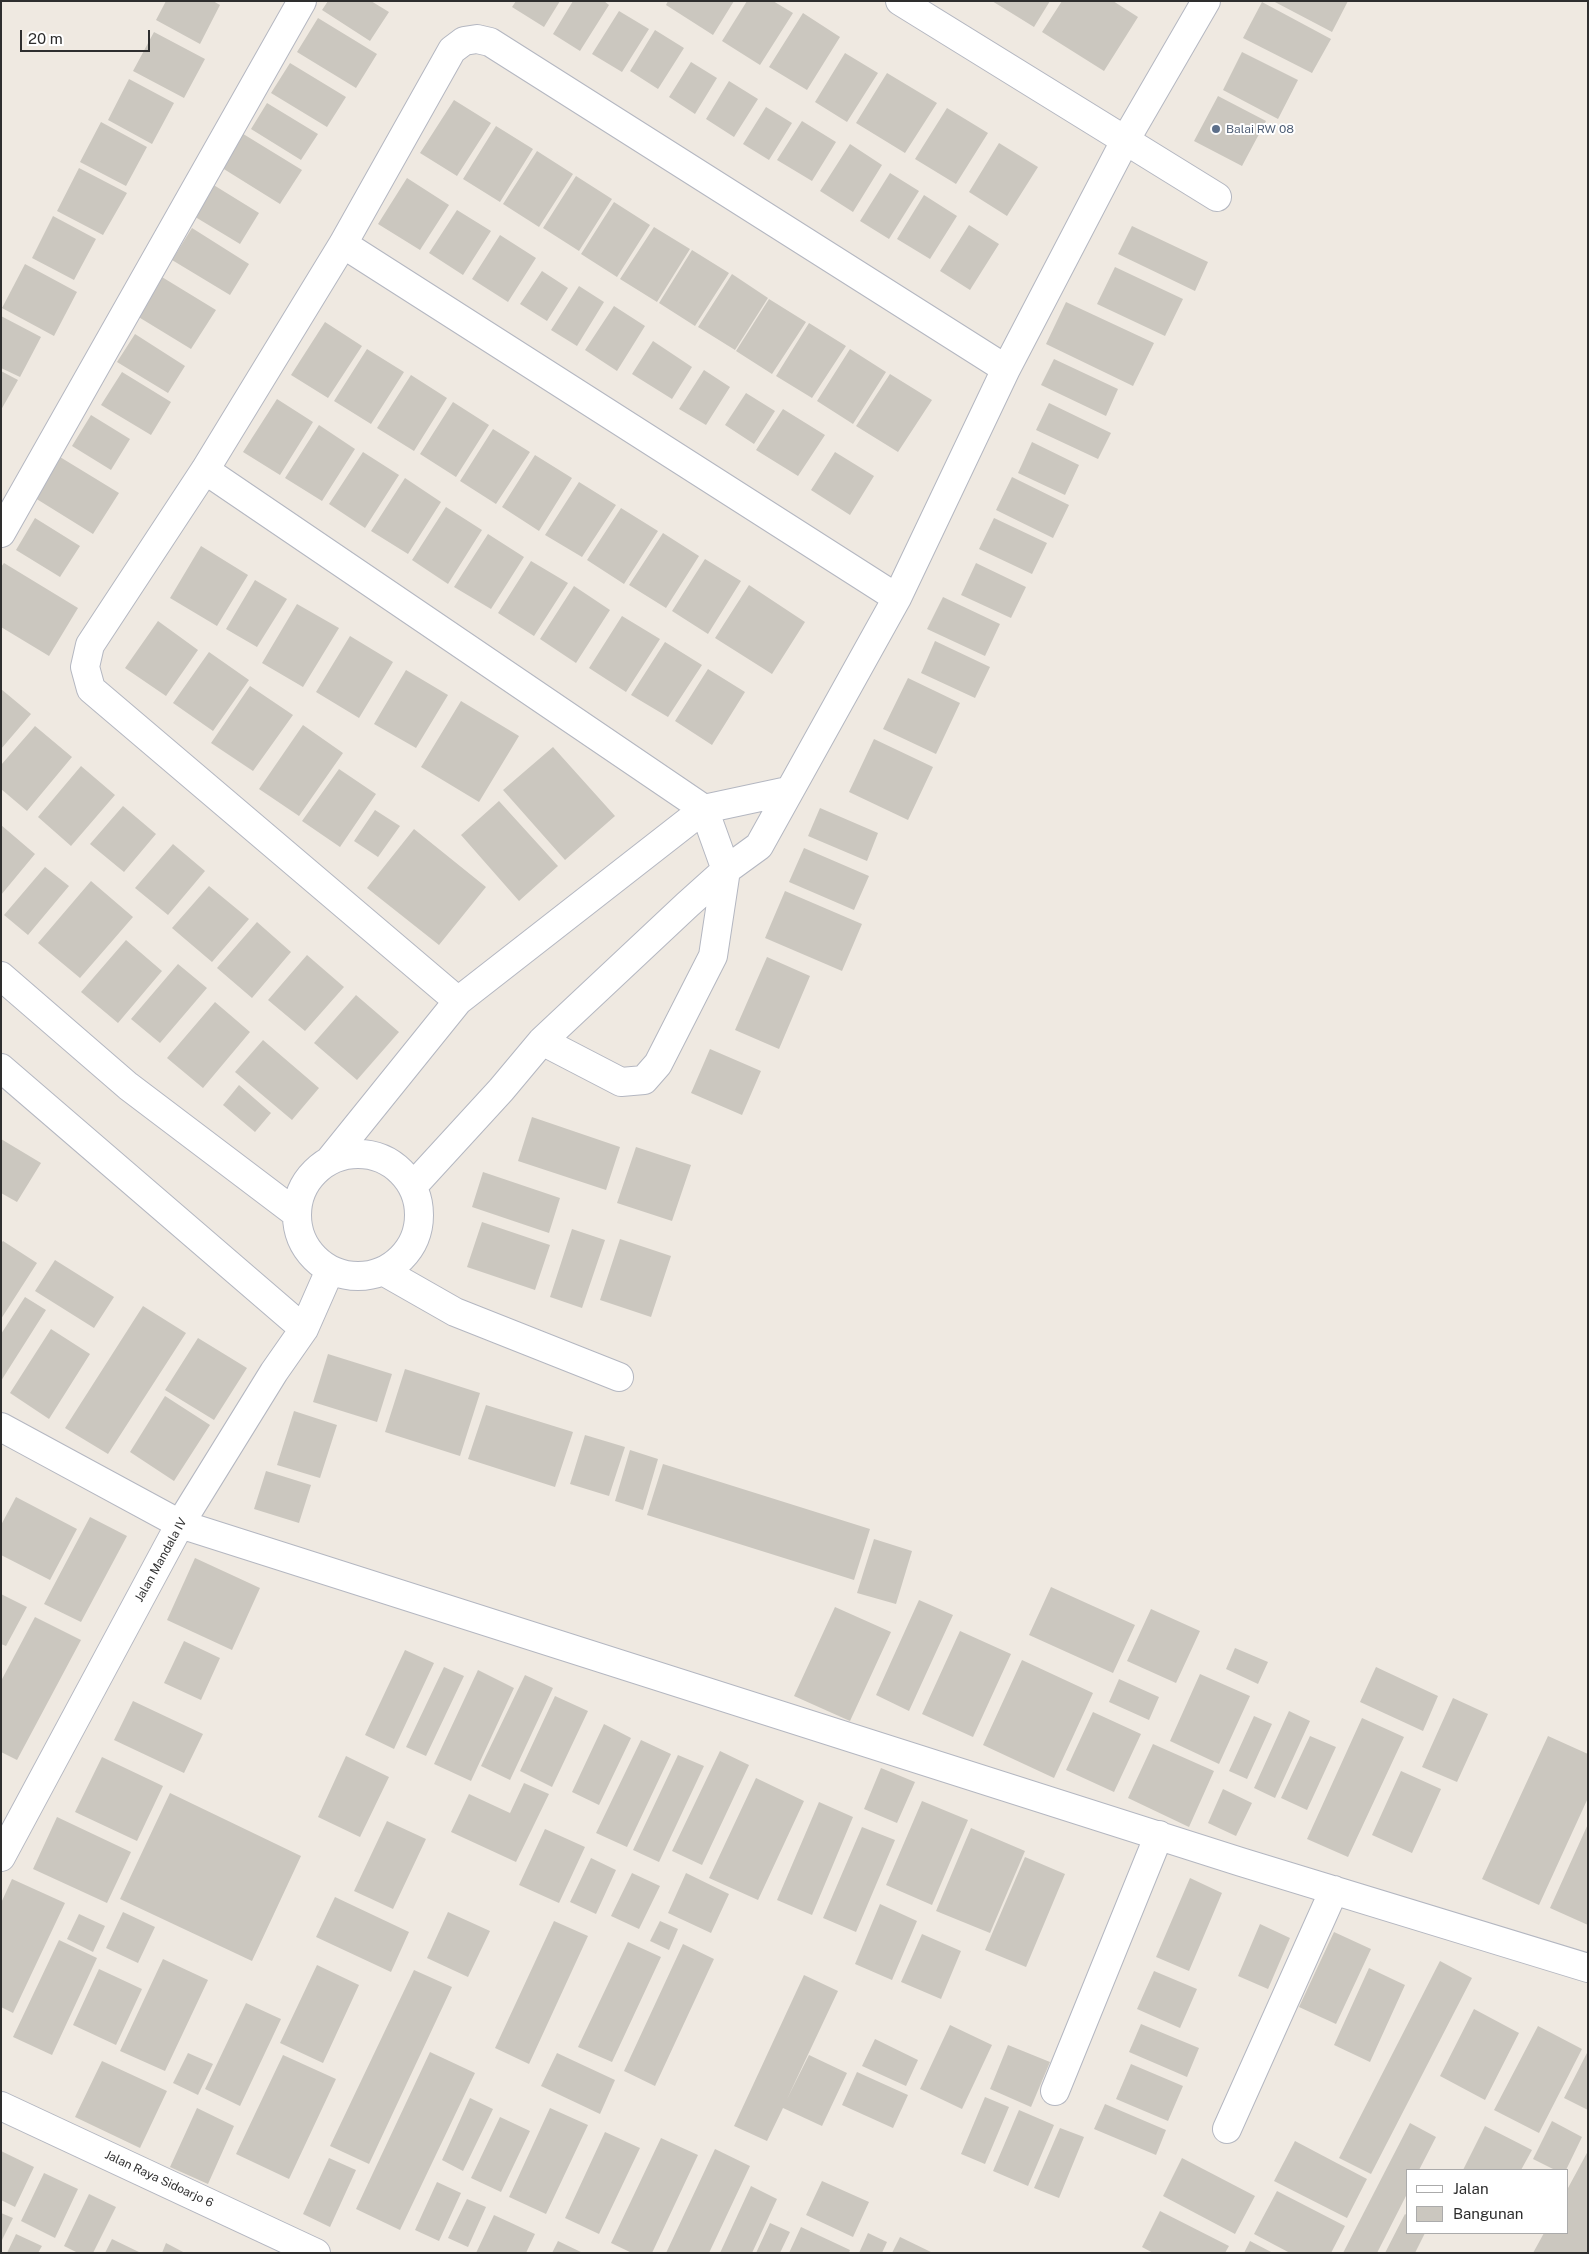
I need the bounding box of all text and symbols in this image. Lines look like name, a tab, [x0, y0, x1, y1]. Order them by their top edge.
scale bar	[22, 20, 152, 52]
text: 20 m	[28, 30, 63, 47]
place label: Balai RW 08	[1226, 122, 1294, 136]
marker: Balai RW 08	[1210, 123, 1222, 135]
street label: Jalan Mandala IV	[132, 1515, 190, 1605]
street label: Jalan Raya Sidoarjo 6	[102, 2148, 216, 2210]
legend	[1406, 2169, 1569, 2234]
text: Jalan	[1453, 2180, 1489, 2197]
text: Bangunan	[1453, 2205, 1524, 2222]

